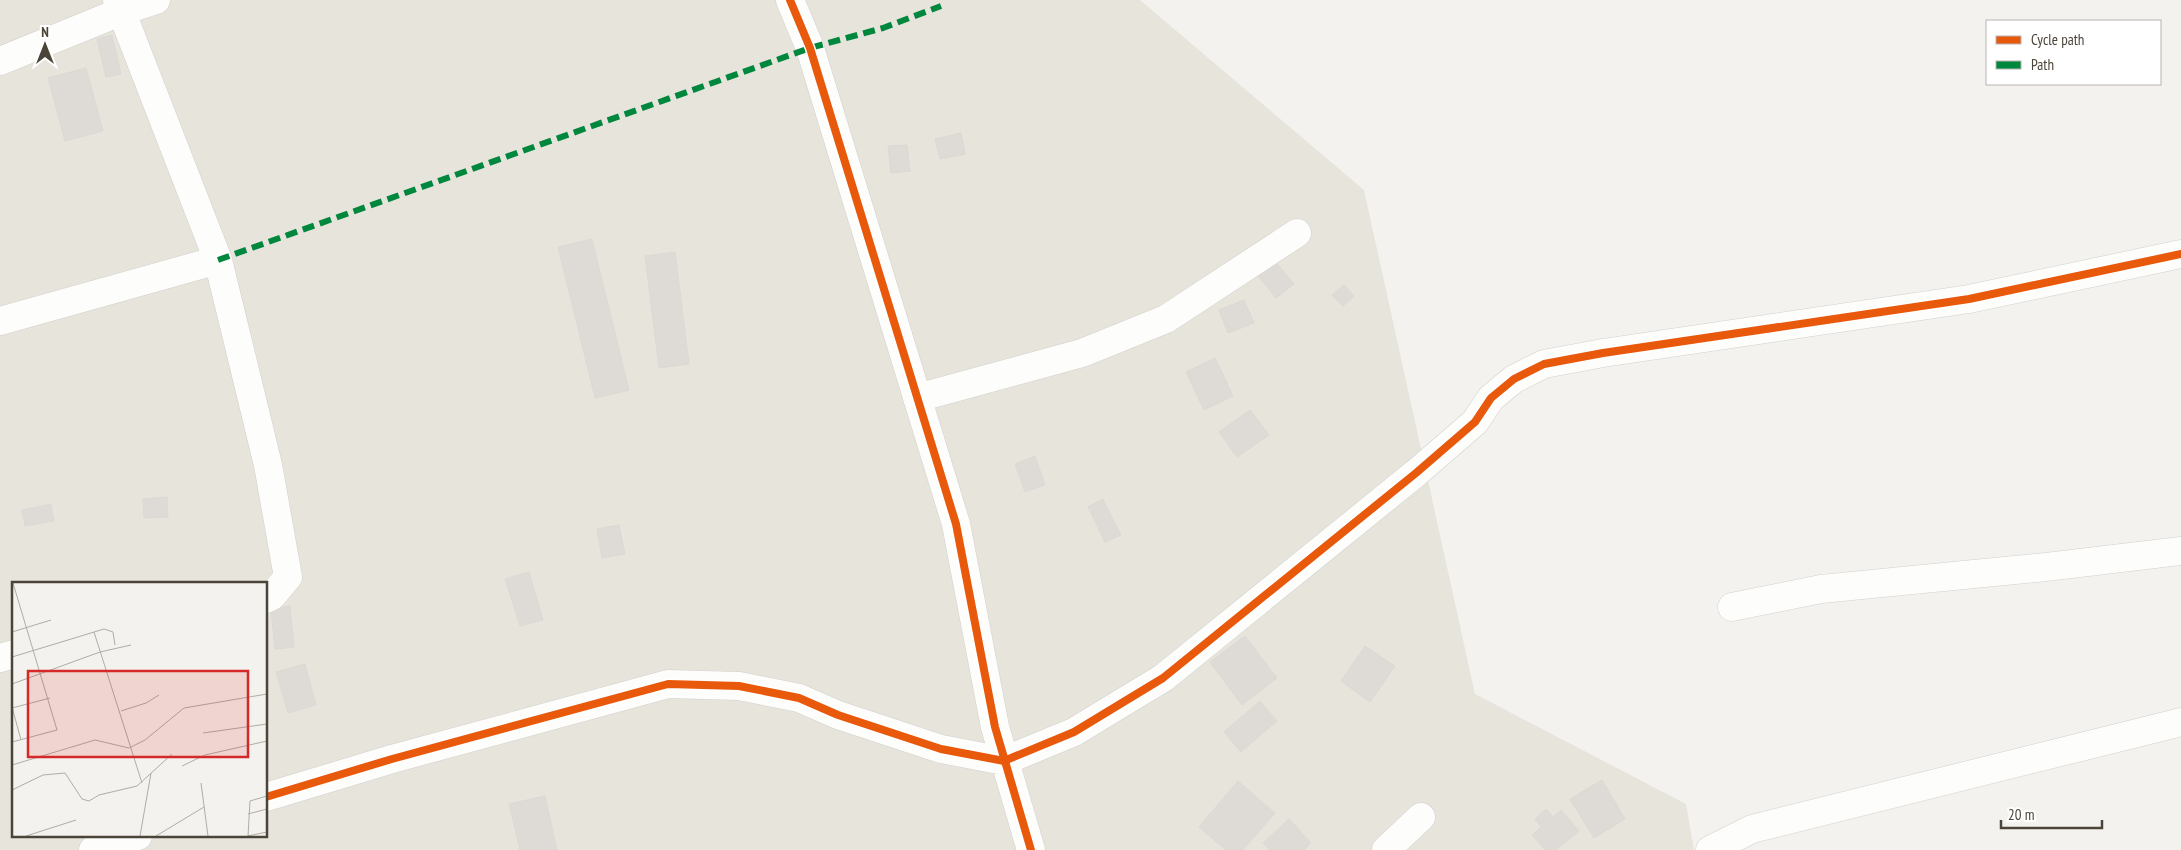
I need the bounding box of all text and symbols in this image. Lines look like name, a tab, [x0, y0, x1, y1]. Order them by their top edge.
north arrow	[20, 20, 70, 70]
legend	[1986, 20, 2161, 85]
text: N	[41, 23, 49, 41]
text: Cycle path	[2031, 30, 2084, 49]
text: Path	[2031, 55, 2054, 74]
inset map	[12, 582, 268, 838]
scale bar	[2001, 798, 2102, 830]
text: 20 m	[2008, 805, 2034, 824]

